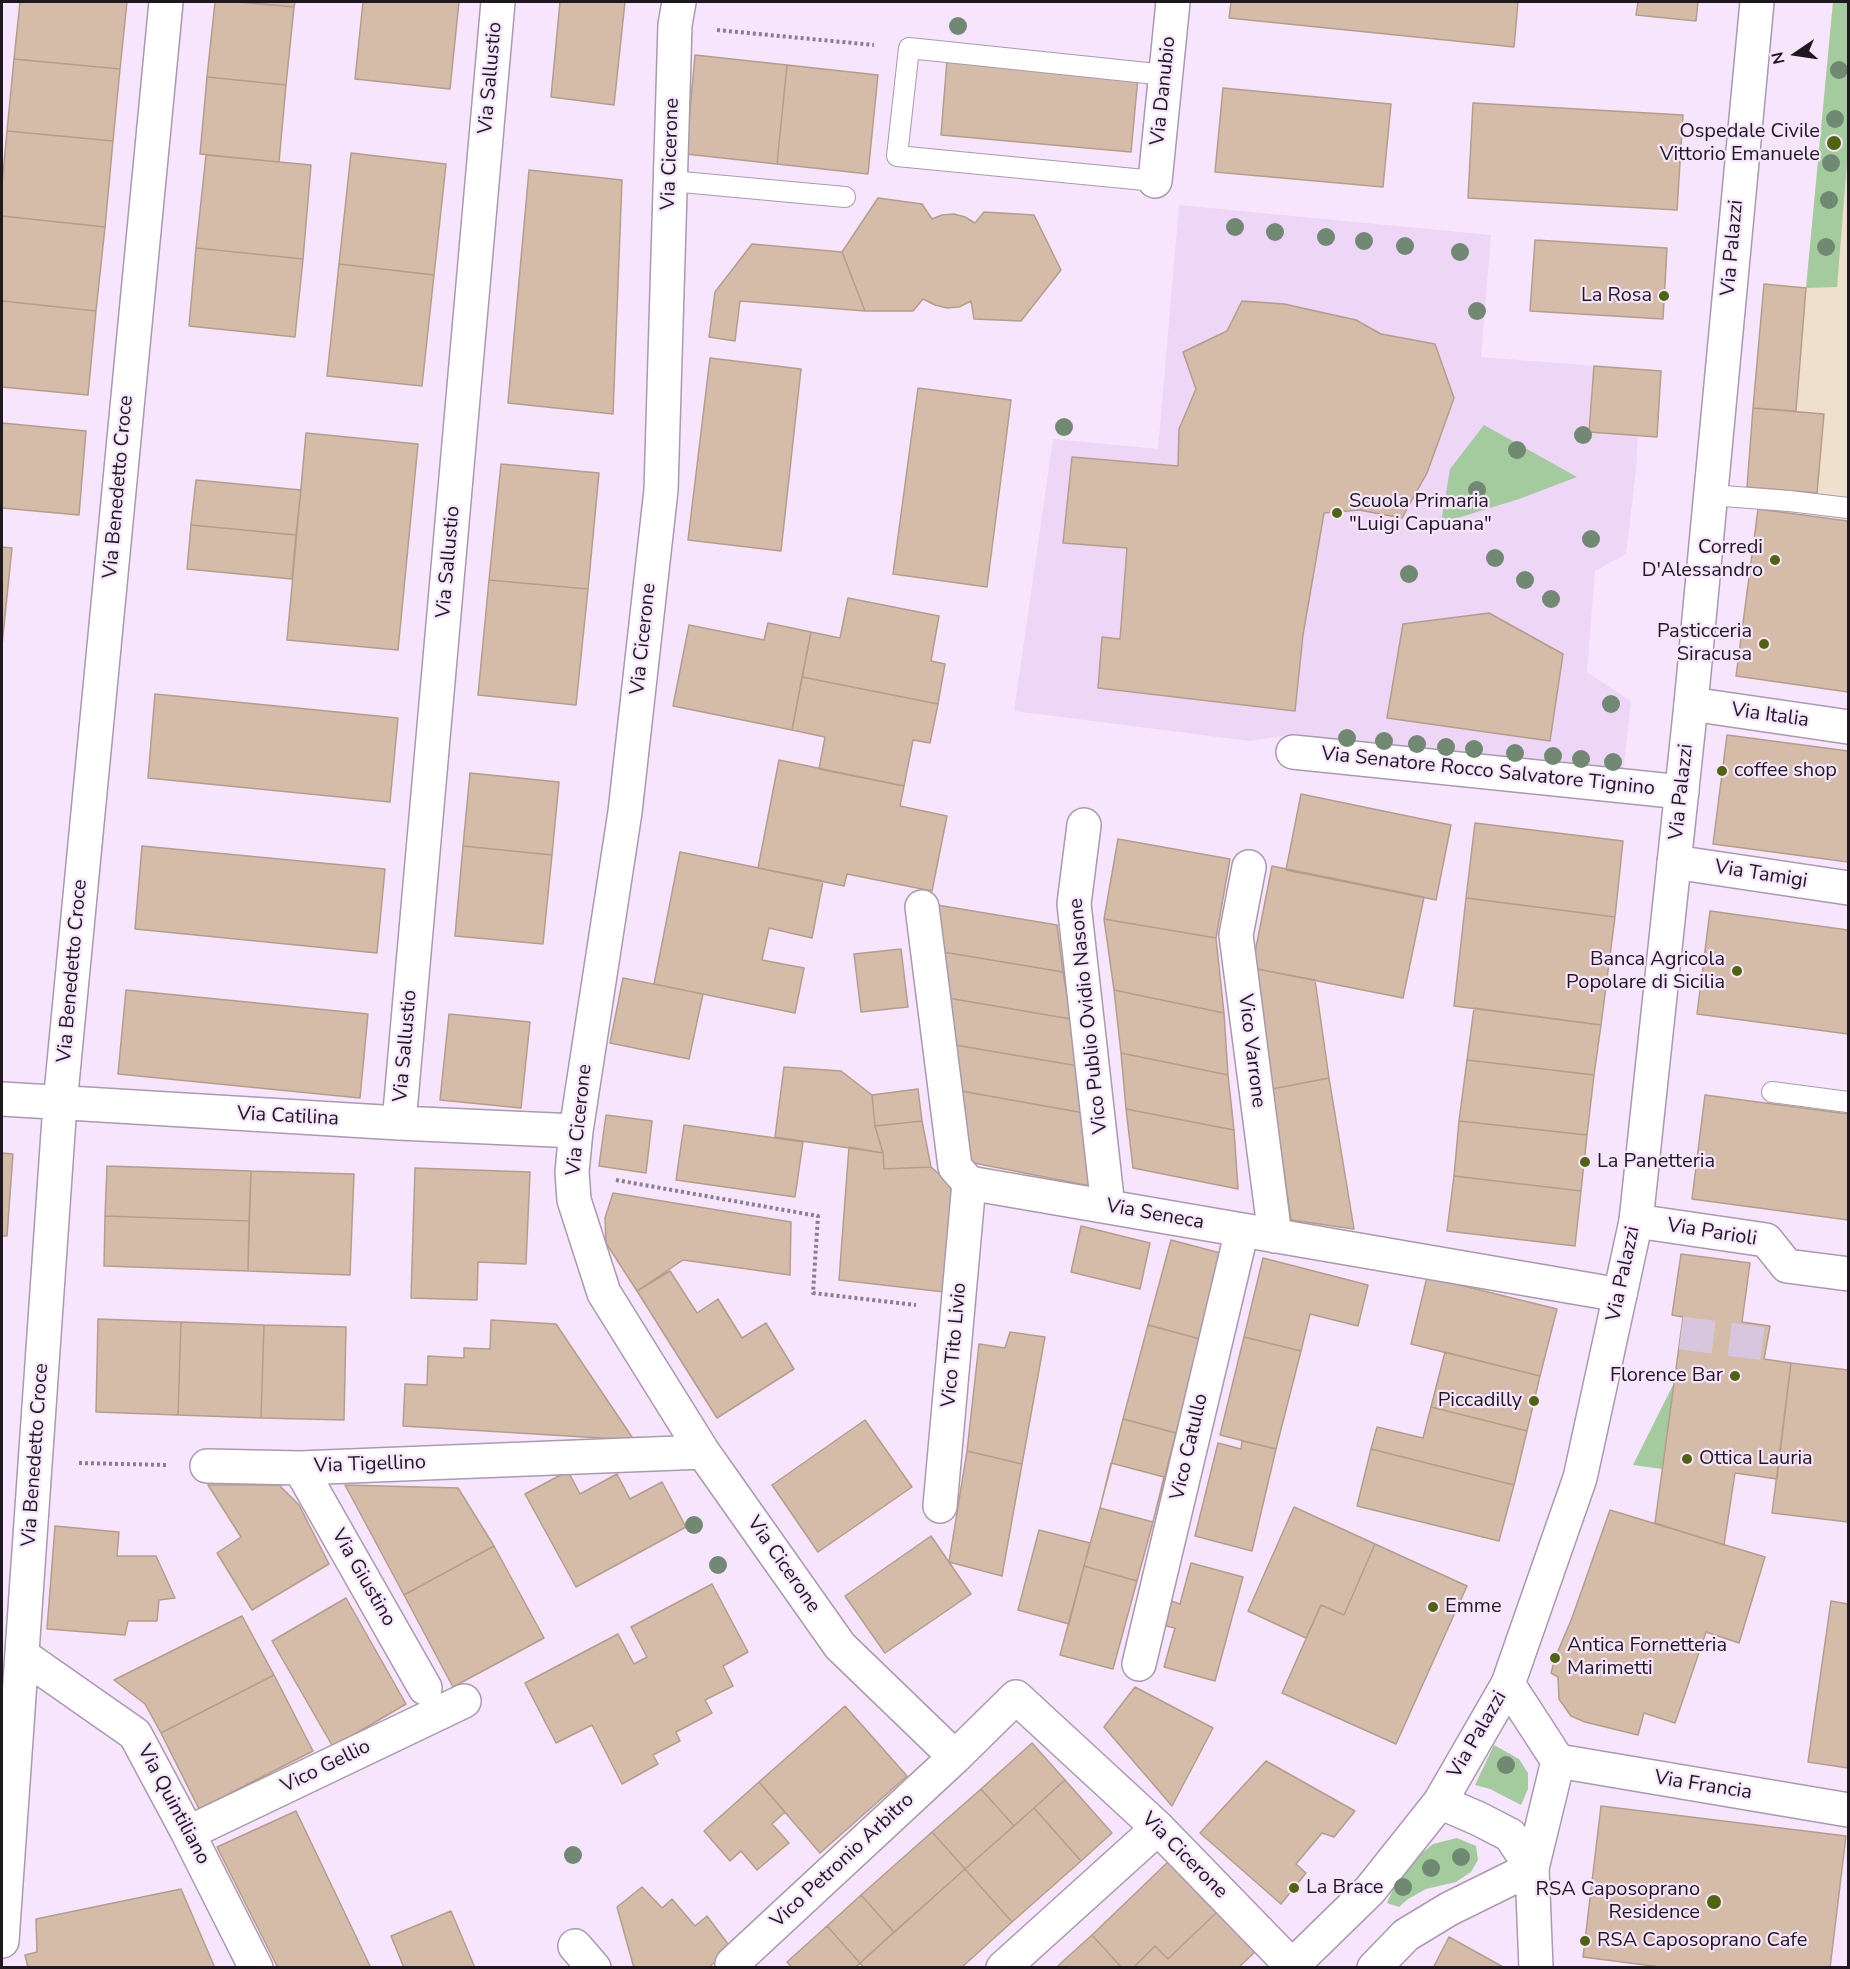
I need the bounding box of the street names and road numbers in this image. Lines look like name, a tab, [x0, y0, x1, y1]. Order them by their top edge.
street label: Via Sallustio	[474, 21, 508, 135]
street label: Via Danubio	[1146, 35, 1182, 147]
street label: Via Cicerone	[657, 98, 685, 210]
street label: Via Palazzi	[1717, 199, 1749, 297]
street label: Via Benedetto Croce	[99, 394, 139, 580]
street label: Via Sallustio	[432, 505, 466, 619]
street label: Via Cicerone	[626, 582, 662, 696]
street label: Via Italia	[1730, 699, 1810, 733]
street label: Via Senatore Rocco Salvatore Tignino	[1320, 743, 1656, 801]
street label: Via Palazzi	[1665, 743, 1699, 841]
street label: Via Tamigi	[1713, 856, 1809, 894]
street label: Via Benedetto Croce	[53, 878, 93, 1064]
street label: Vico Publio Ovidio Nasone	[1065, 897, 1113, 1135]
street label: Via Sallustio	[389, 989, 423, 1103]
street label: Vico Varrone	[1232, 993, 1270, 1109]
street label: Via Cicerone	[562, 1063, 598, 1177]
street label: Via Catilina	[236, 1102, 340, 1132]
street label: Via Seneca	[1104, 1195, 1206, 1235]
street label: Via Parioli	[1665, 1214, 1759, 1252]
street label: Via Palazzi	[1602, 1224, 1646, 1324]
street label: Vico Tito Livio	[938, 1282, 972, 1408]
street label: Via Benedetto Croce	[18, 1362, 54, 1548]
street label: Vico Catullo	[1166, 1391, 1214, 1503]
street label: Via Tigellino	[314, 1451, 426, 1479]
street label: Via Cicerone	[741, 1512, 825, 1618]
street label: Via Giustino	[326, 1525, 400, 1631]
street label: Via Palazzi	[1443, 1687, 1513, 1783]
street label: Vico Gellio	[277, 1735, 375, 1799]
street label: Via Quintiliano	[131, 1741, 215, 1869]
street label: Via Francia	[1653, 1766, 1753, 1806]
street label: Vico Petronio Arbitro	[766, 1788, 920, 1934]
street label: Via Cicerone	[1136, 1808, 1232, 1904]

